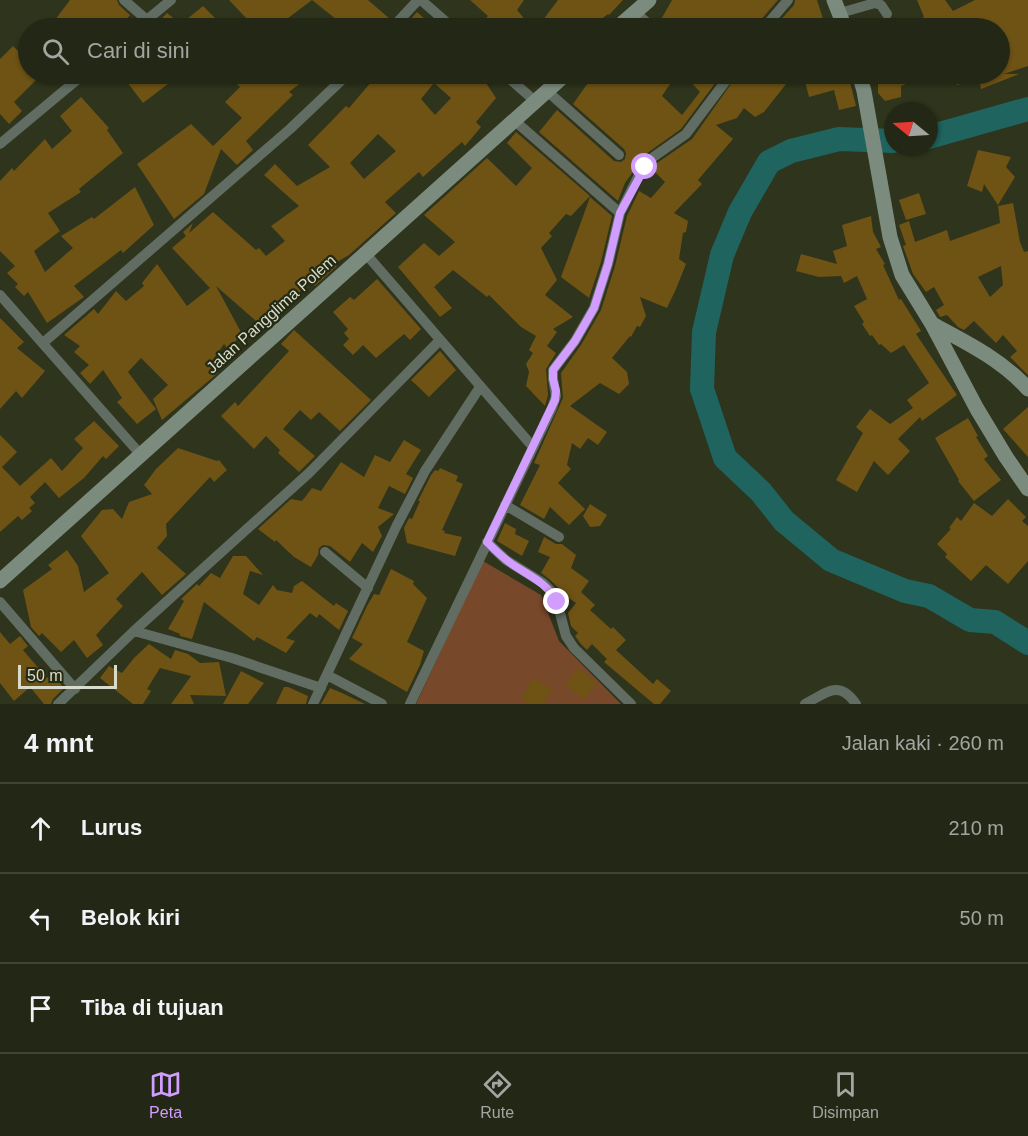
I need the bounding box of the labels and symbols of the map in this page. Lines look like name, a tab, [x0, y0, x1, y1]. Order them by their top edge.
north arrow	[884, 102, 938, 156]
route start	[631, 153, 657, 179]
street label: Jalan Pangglima Polem	[203, 251, 339, 377]
route end	[543, 588, 569, 614]
scale bar	[18, 662, 117, 690]

